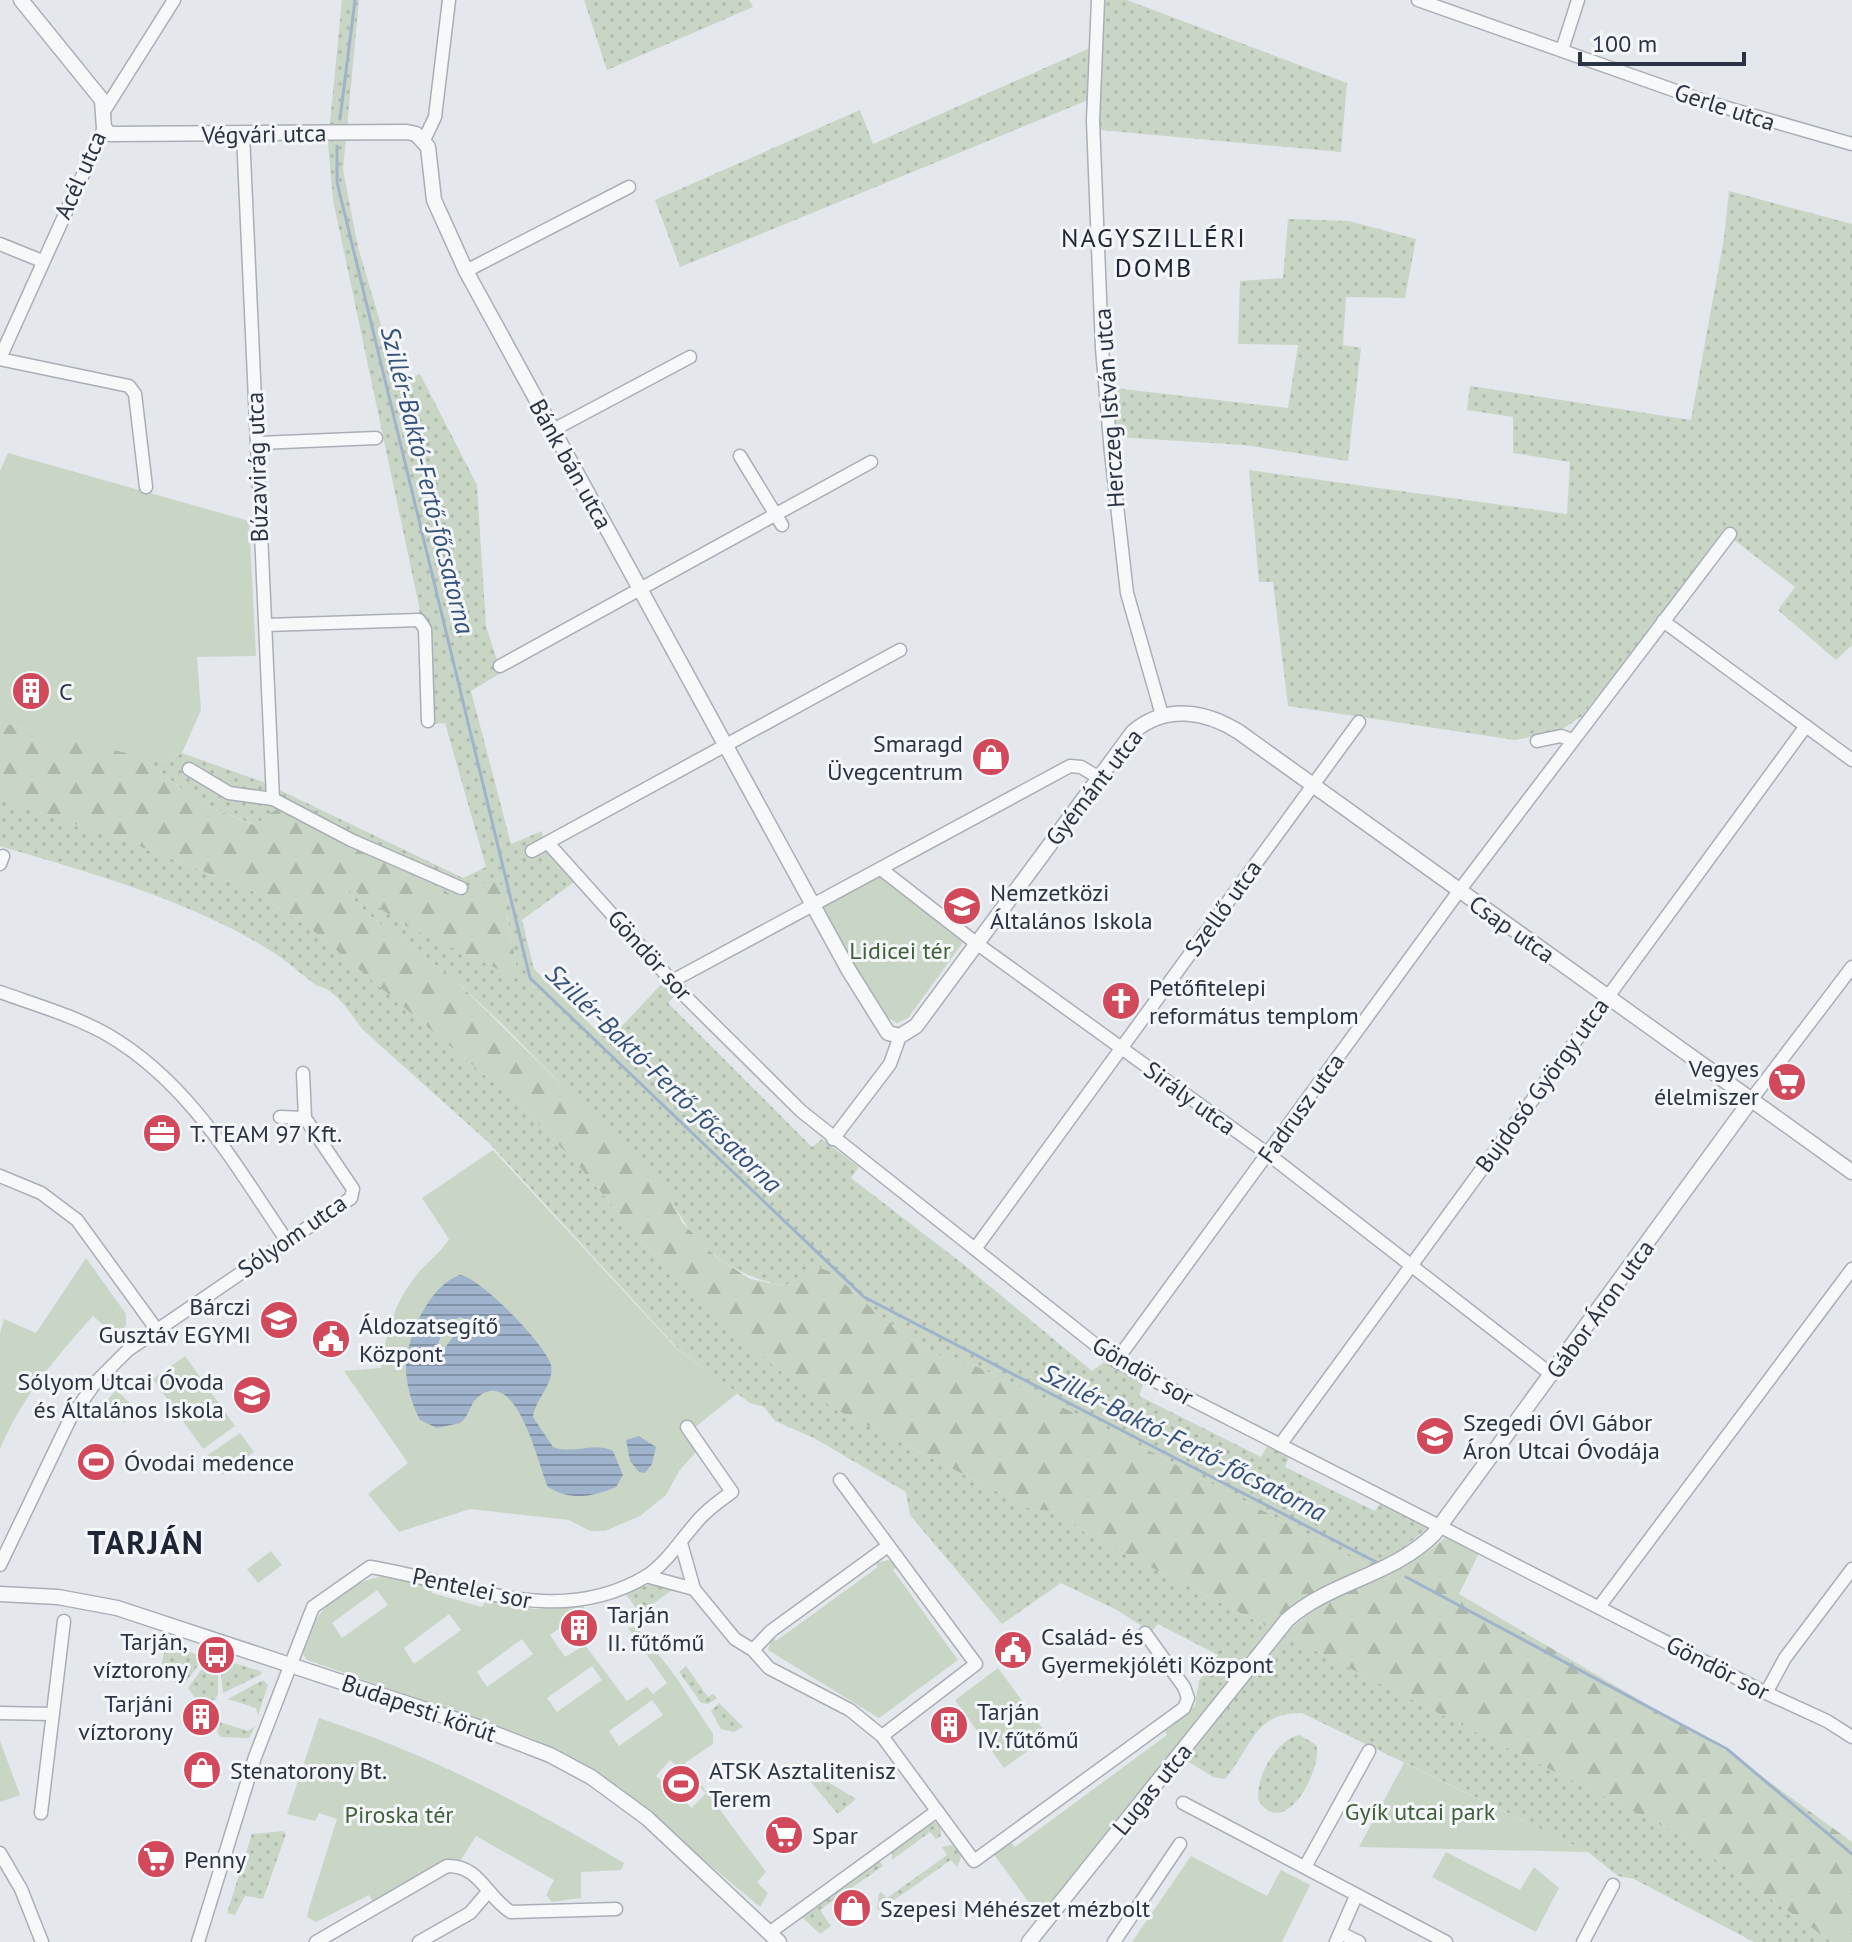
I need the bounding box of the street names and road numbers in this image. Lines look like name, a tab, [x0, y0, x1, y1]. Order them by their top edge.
street label: Gerle utca	[1671, 76, 1779, 138]
street label: Végvári utca	[200, 117, 327, 151]
street label: Acél utca	[47, 126, 113, 224]
street label: Herczeg István utca	[1087, 307, 1131, 509]
street label: Búzavirág utca	[239, 391, 275, 543]
street label: Bánk bán utca	[522, 393, 620, 535]
street label: Gyémánt utca	[1039, 722, 1149, 852]
street label: Szellő utca	[1178, 854, 1268, 962]
street label: Csap utca	[1463, 888, 1561, 970]
street label: Göndör sor	[601, 903, 699, 1007]
street label: Bujdosó György utca	[1468, 992, 1616, 1178]
street label: Fadrusz utca	[1251, 1047, 1351, 1169]
street label: Sirály utca	[1138, 1054, 1242, 1142]
street label: Sólyom utca	[232, 1187, 352, 1285]
street label: Gábor Áron utca	[1539, 1233, 1661, 1385]
street label: Göndör sor	[1087, 1330, 1199, 1412]
street label: Pentelei sor	[410, 1560, 534, 1616]
street label: Göndör sor	[1661, 1629, 1775, 1707]
street label: Budapesti körút	[338, 1667, 500, 1749]
street label: Lugas utca	[1105, 1737, 1199, 1841]

